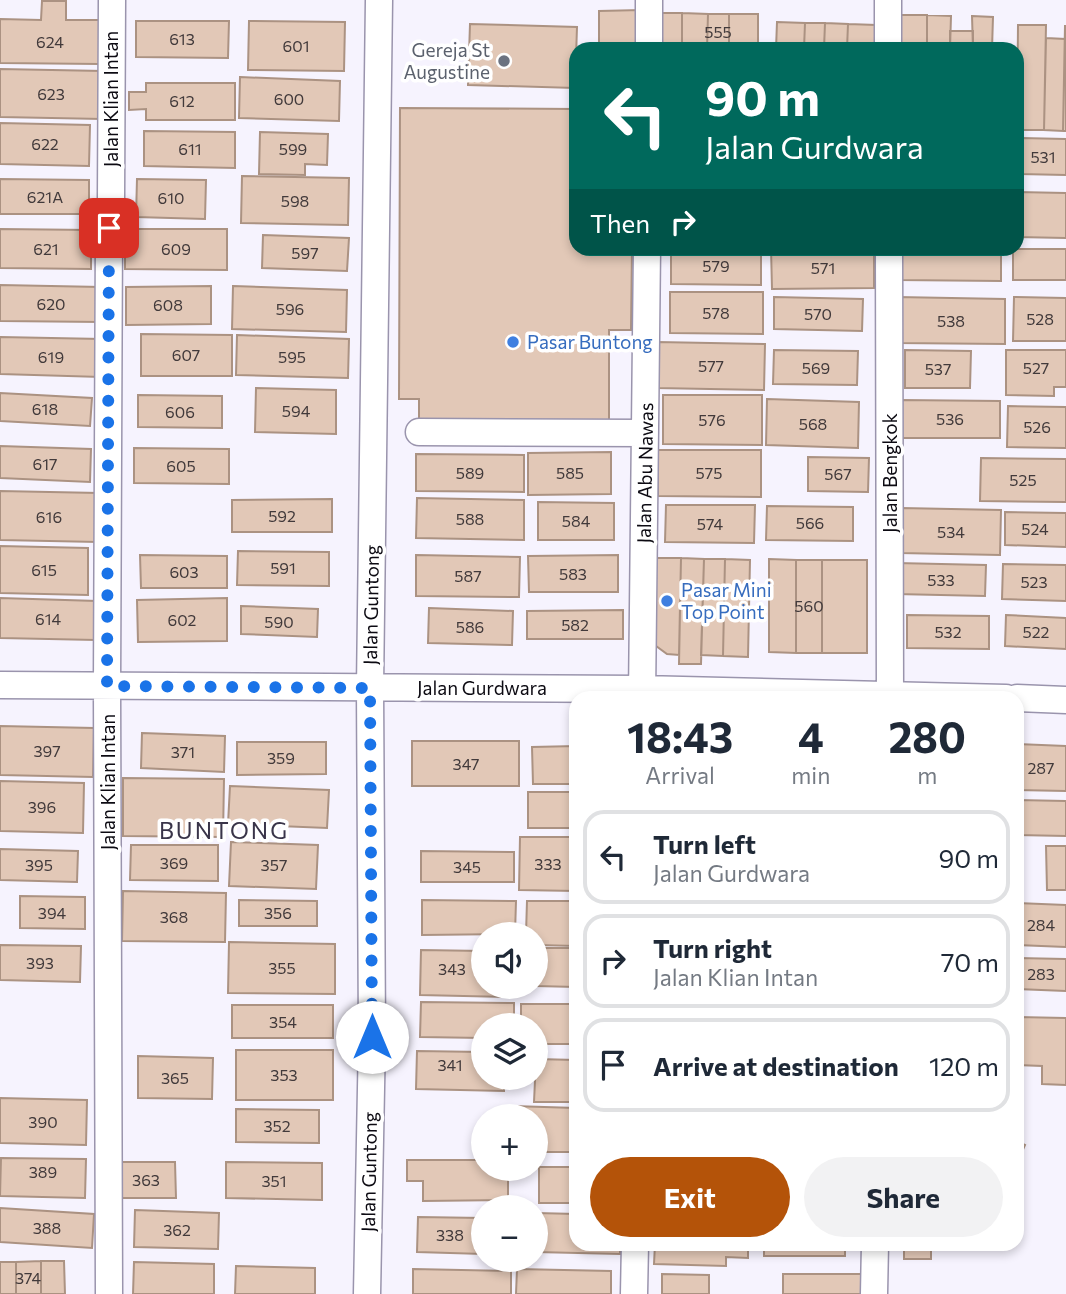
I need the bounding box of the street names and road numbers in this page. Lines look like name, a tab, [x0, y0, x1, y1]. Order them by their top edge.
street label: Jalan Klian Intan	[99, 31, 122, 167]
street label: Jalan Abu Nawas	[632, 402, 657, 544]
street label: Jalan Bengkok	[878, 413, 901, 533]
street label: Jalan Guntong	[358, 545, 383, 665]
street label: Jalan Gurdwara	[417, 676, 547, 699]
street label: Jalan Klian Intan	[96, 714, 119, 850]
street label: Jalan Guntong	[356, 1112, 381, 1232]

